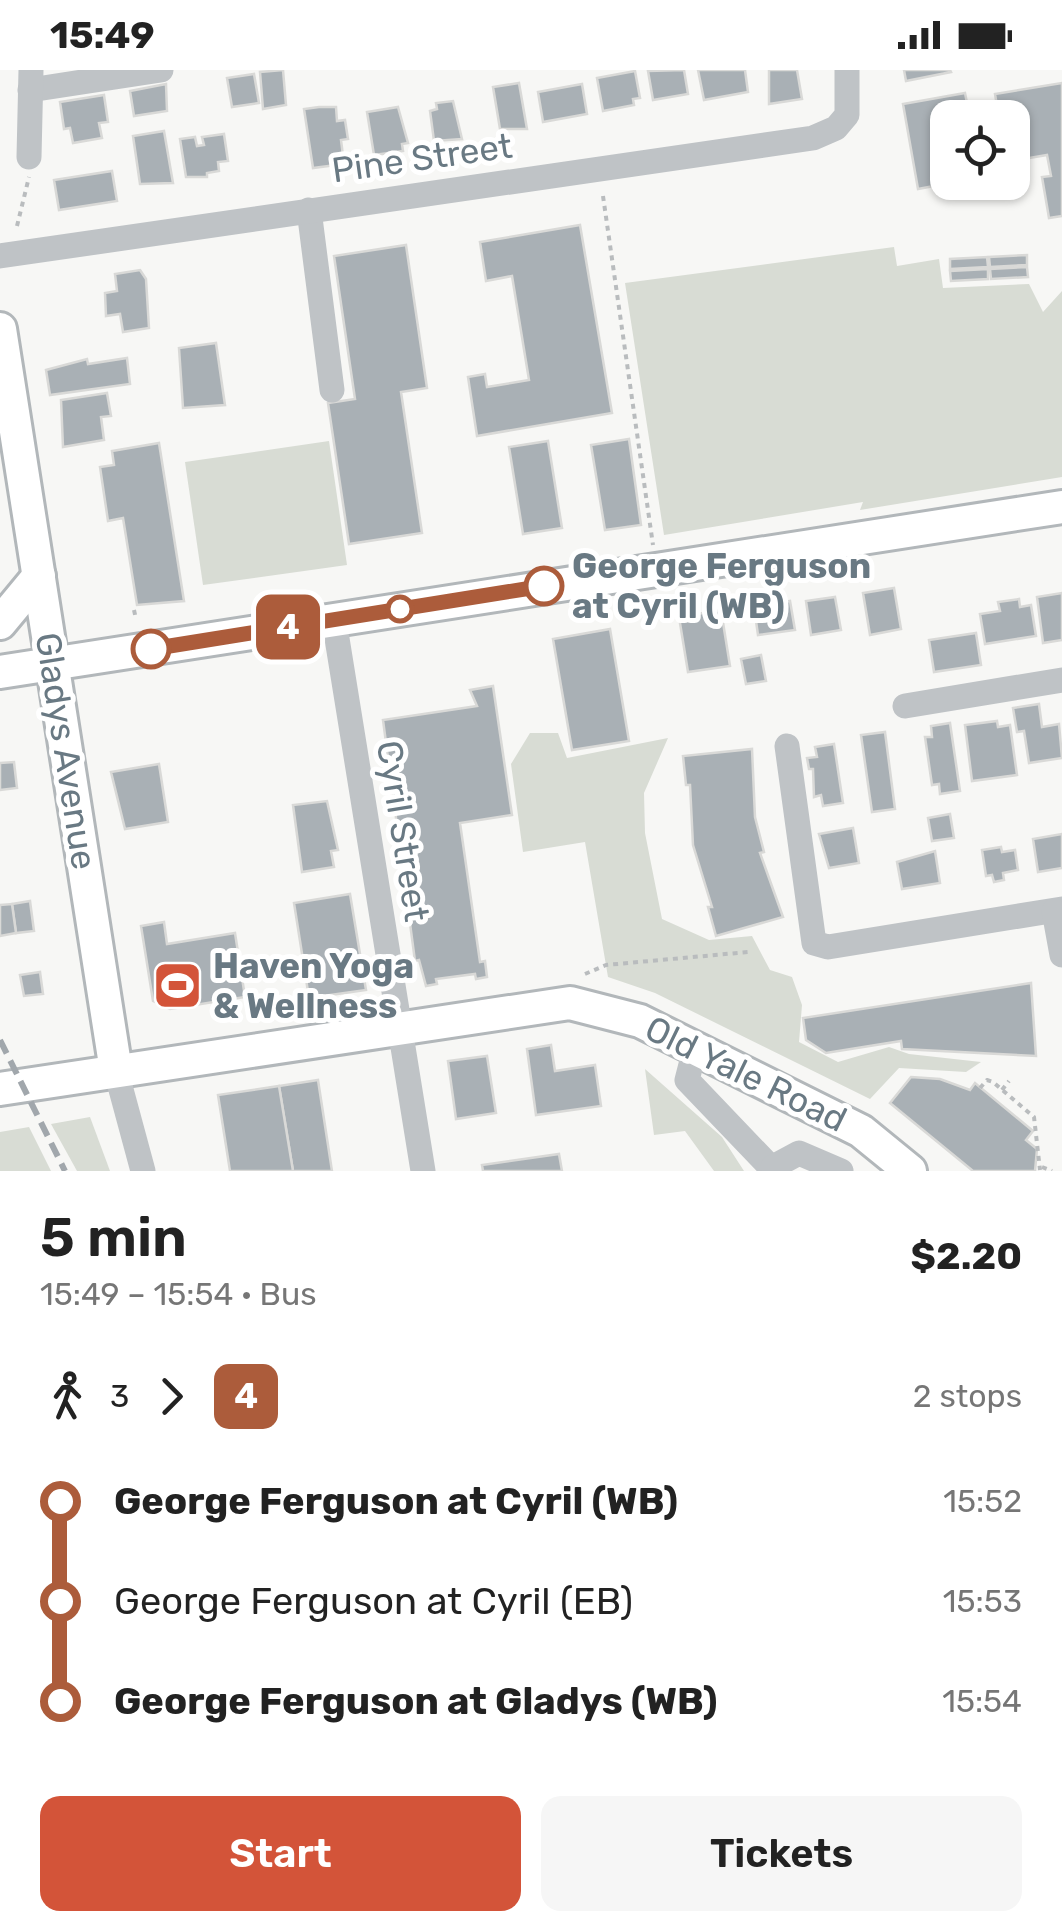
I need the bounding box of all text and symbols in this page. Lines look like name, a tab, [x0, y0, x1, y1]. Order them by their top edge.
text: 15:49	[50, 12, 155, 58]
map controls	[930, 100, 1030, 200]
button: locate	[930, 100, 1030, 200]
street label: Pine Street	[329, 125, 515, 191]
place label: George Ferguson at Cyril (WB)	[572, 545, 871, 627]
marker: George Ferguson at Cyril (WB)	[525, 567, 563, 605]
line badge: 4	[256, 594, 320, 660]
unlabelled marker	[387, 596, 413, 622]
text: 4	[276, 606, 300, 648]
street label: Gladys Avenue	[27, 630, 105, 872]
unlabelled marker	[132, 630, 170, 668]
street label: Cyril Street	[368, 738, 438, 924]
place label: Haven Yoga & Wellness	[213, 945, 414, 1027]
sports icon: Haven Yoga & Wellness	[152, 960, 204, 1012]
street label: Old Yale Road	[639, 1007, 853, 1141]
text: 5 min	[40, 1205, 187, 1270]
text: $2.20	[911, 1233, 1022, 1279]
text: 15:49 – 15:54 · Bus	[40, 1275, 317, 1313]
icon: walk	[40, 1369, 95, 1424]
icon: forward	[144, 1369, 199, 1424]
text: 4	[234, 1375, 258, 1417]
text: 3	[110, 1377, 129, 1415]
text: 2 stops	[913, 1377, 1022, 1415]
text: George Ferguson at Cyril (WB)	[114, 1478, 678, 1524]
text: 15:52	[943, 1482, 1022, 1520]
text: George Ferguson at Cyril (EB)	[114, 1578, 633, 1624]
text: 15:53	[943, 1582, 1022, 1620]
text: George Ferguson at Gladys (WB)	[114, 1678, 718, 1724]
text: 15:54	[942, 1682, 1022, 1720]
button: Start	[40, 1796, 521, 1911]
button: Tickets	[541, 1796, 1022, 1911]

